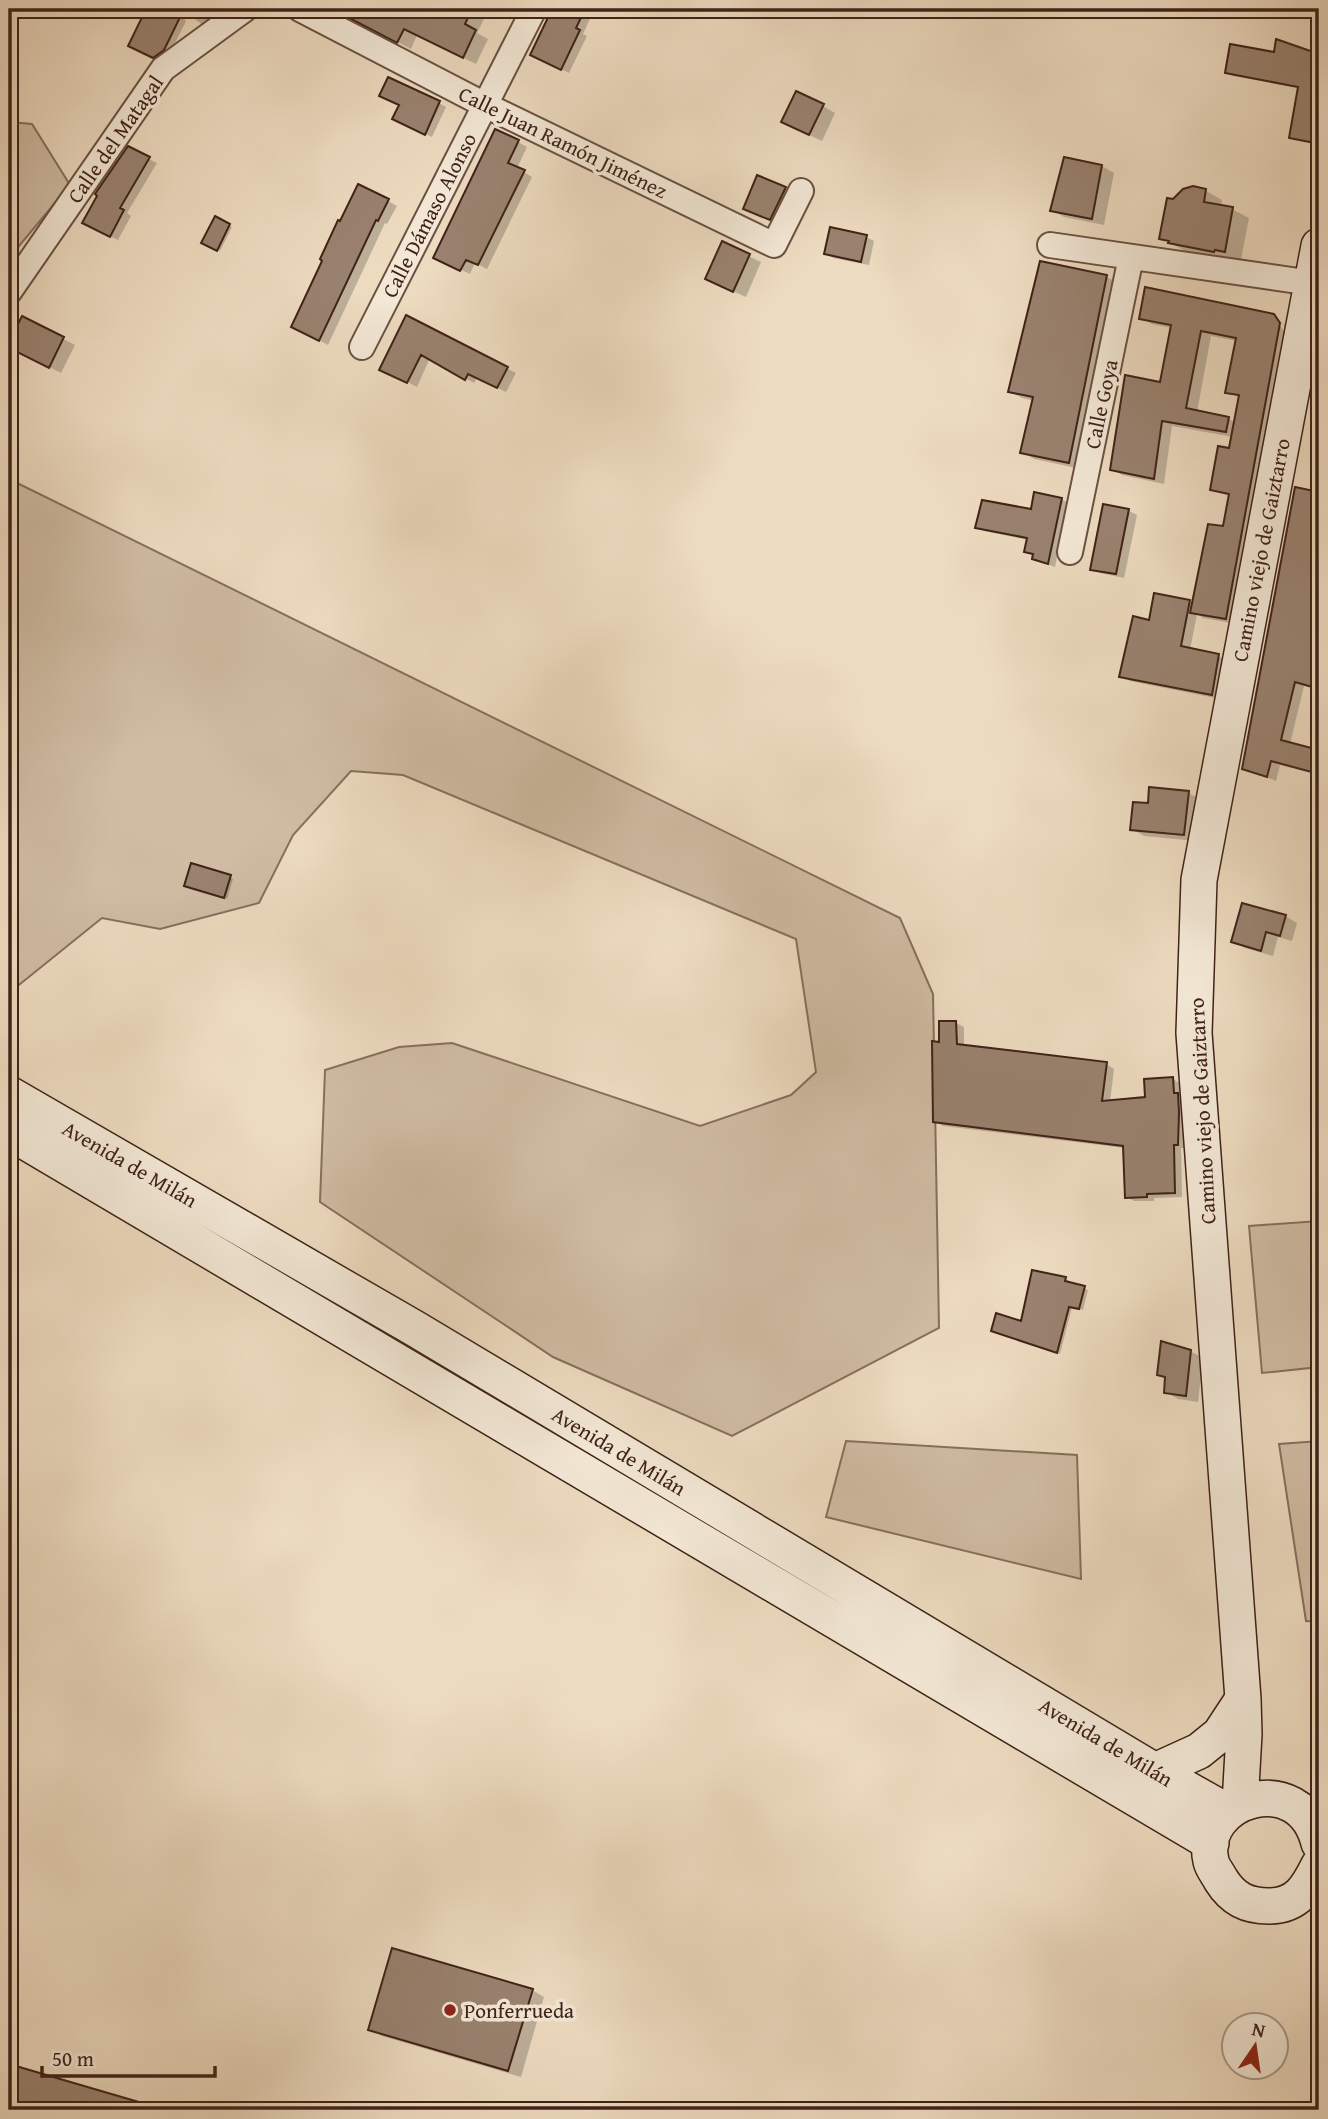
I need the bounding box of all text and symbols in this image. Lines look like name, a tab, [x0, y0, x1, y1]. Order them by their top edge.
street label: Calle del Matagal	[59, 69, 171, 209]
street label: Calle Juan Ramón Jiménez	[453, 78, 673, 206]
street label: Calle Dámaso Alonso	[374, 127, 484, 303]
street label: Calle Goya	[1076, 356, 1126, 452]
street label: Camino viejo de Gaiztarro	[1224, 436, 1298, 664]
street label: Camino viejo de Gaiztarro	[1181, 997, 1223, 1225]
street label: Avenida de Milán	[57, 1113, 203, 1215]
street label: Avenida de Milán	[546, 1399, 692, 1503]
street label: Avenida de Milán	[1033, 1690, 1179, 1794]
place label: Ponferrueda	[464, 1995, 574, 2026]
marker: Ponferrueda	[442, 2002, 458, 2018]
north arrow	[1220, 2010, 1290, 2080]
text: N	[1249, 2014, 1268, 2045]
scale bar	[42, 2035, 215, 2079]
text: 50 m	[52, 2043, 94, 2074]

